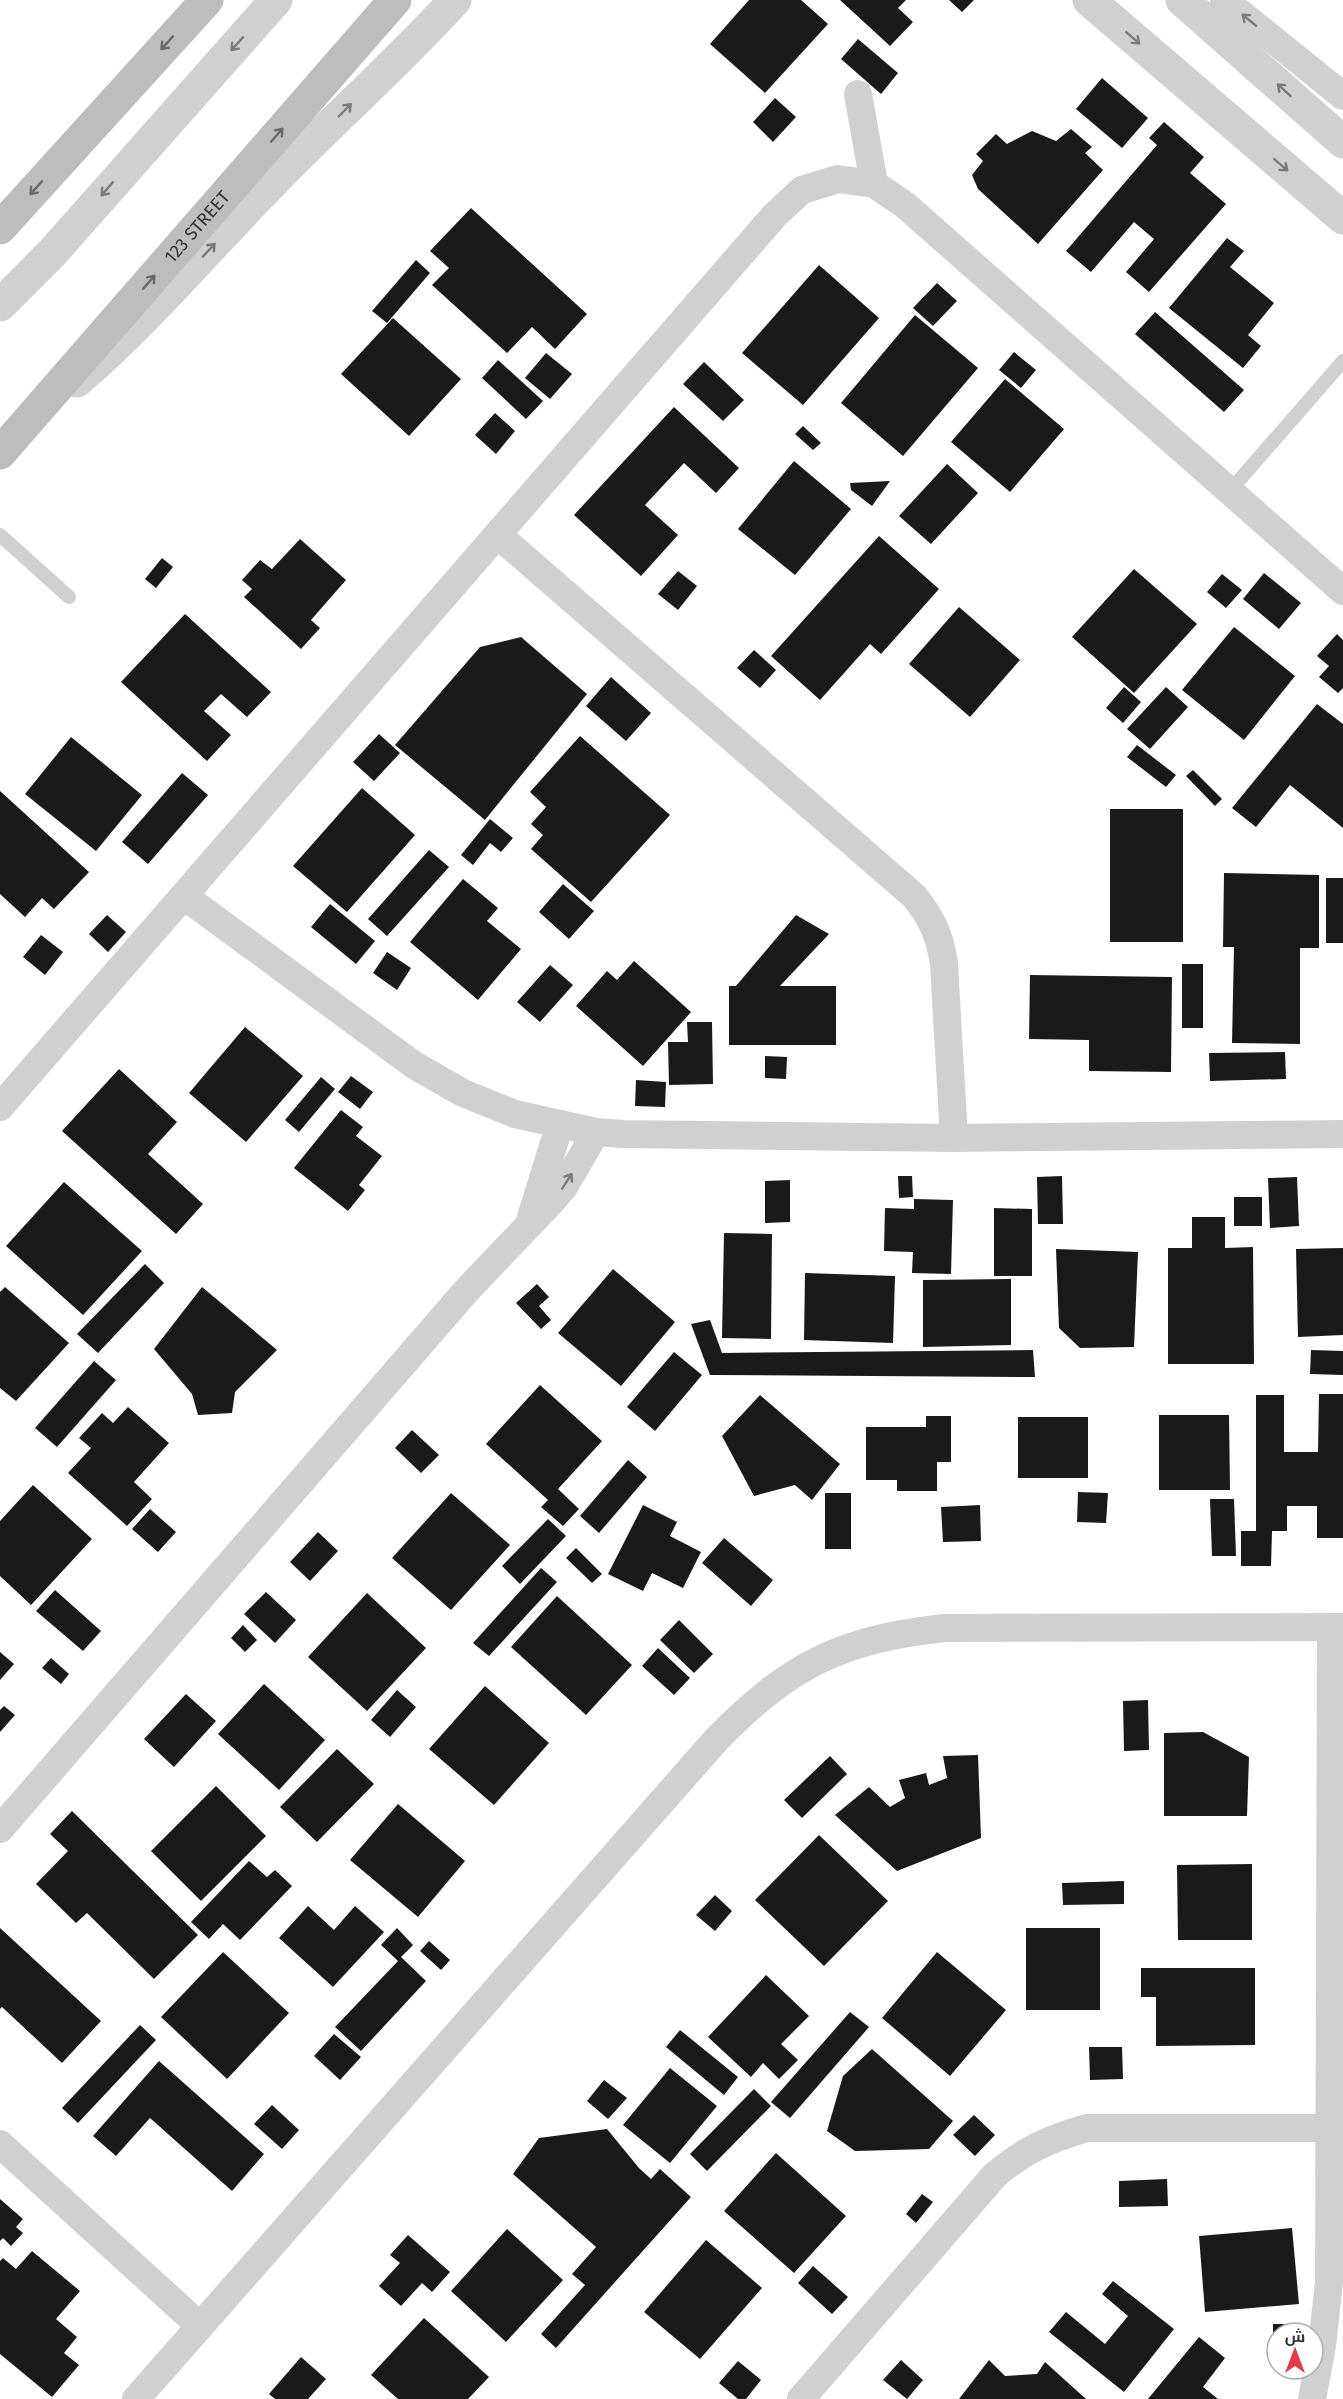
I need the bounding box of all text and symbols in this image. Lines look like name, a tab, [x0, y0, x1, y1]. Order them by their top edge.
one-way arrow	[1241, 13, 1257, 26]
one-way arrow	[1125, 31, 1140, 45]
one-way arrow	[160, 36, 175, 51]
one-way arrow	[230, 36, 244, 51]
one-way arrow	[1276, 83, 1291, 97]
one-way arrow	[338, 103, 352, 118]
one-way arrow	[270, 128, 284, 143]
one-way arrow	[1273, 158, 1288, 172]
one-way arrow	[29, 180, 43, 195]
one-way arrow	[100, 182, 114, 197]
street label: 123 STREET	[160, 186, 235, 268]
one-way arrow	[202, 243, 216, 258]
one-way arrow	[142, 275, 156, 290]
one-way arrow	[561, 1172, 574, 1189]
north arrow	[1265, 2321, 1325, 2381]
text: ش	[1285, 2327, 1305, 2346]

